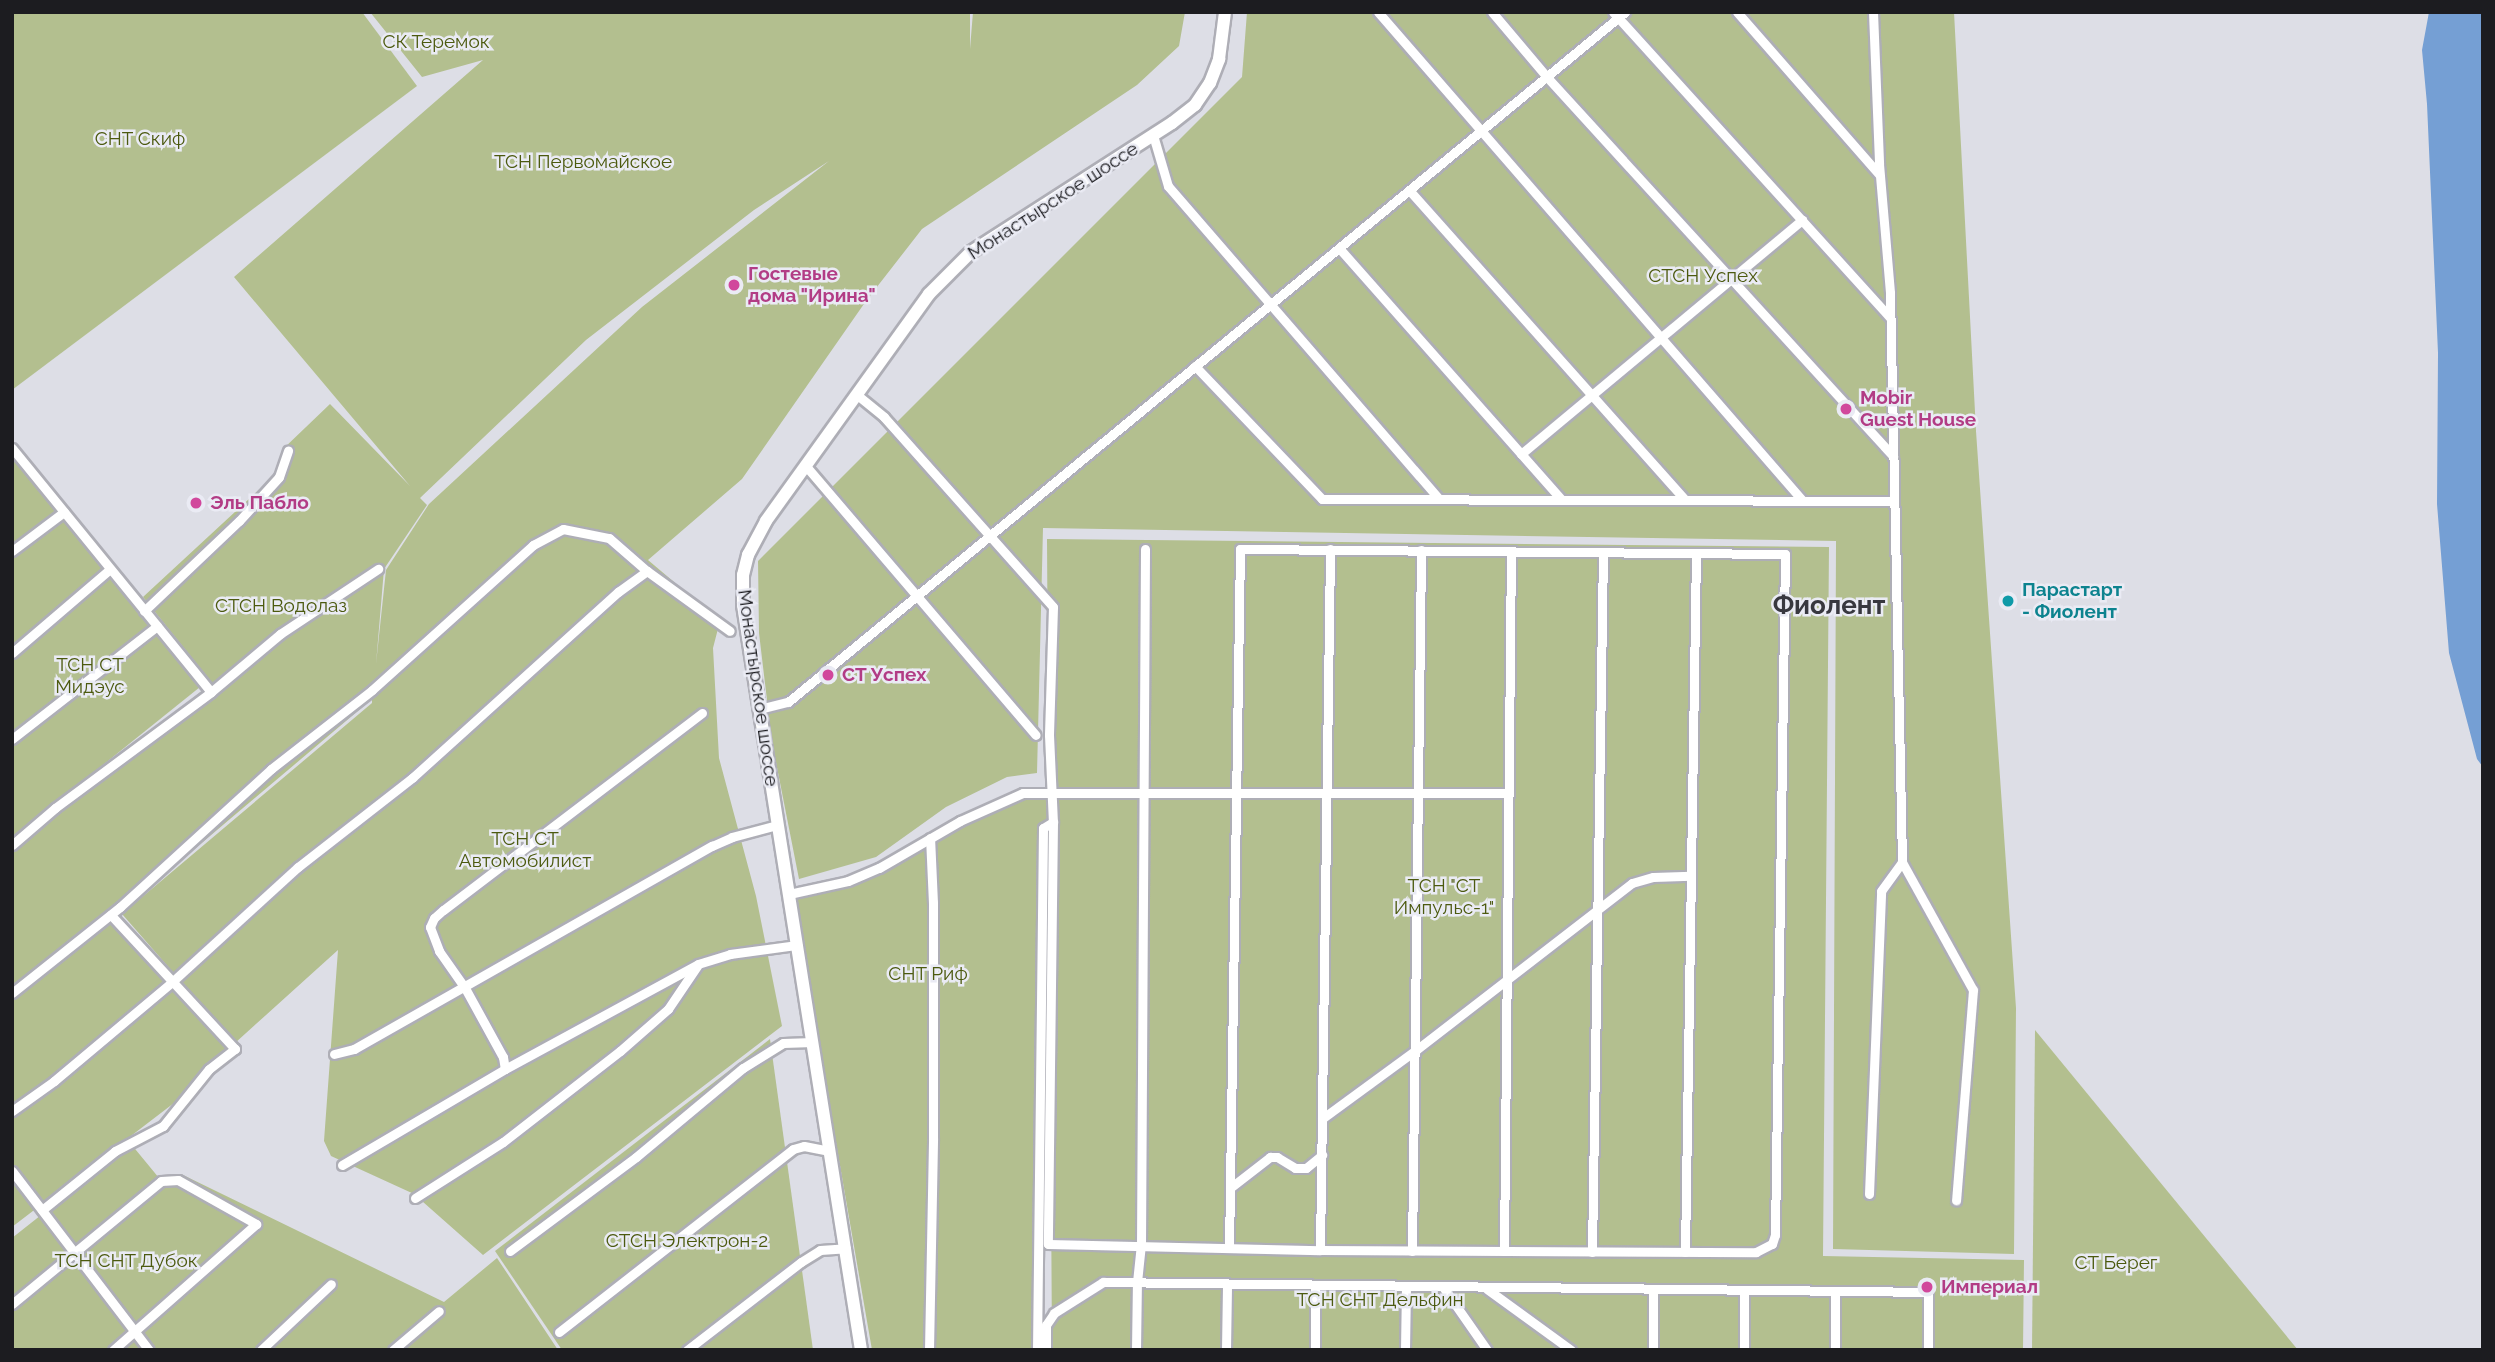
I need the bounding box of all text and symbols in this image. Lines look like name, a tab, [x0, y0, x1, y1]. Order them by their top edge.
park label: СК Теремок	[382, 31, 490, 53]
park label: СНТ Скиф	[95, 128, 185, 150]
street label: Монастырское шоссе	[963, 137, 1143, 265]
park label: ТСН Первомайское	[494, 151, 672, 173]
place label: Гостевые дома "Ирина"	[748, 263, 876, 307]
park label: СТСН Успех	[1648, 265, 1758, 287]
marker: Гостевые дома "Ирина"	[726, 277, 742, 293]
place label: Mobir Guest House	[1860, 387, 1976, 431]
marker: Mobir Guest House	[1838, 401, 1854, 417]
place label: Эль Пабло	[210, 492, 309, 514]
marker: Эль Пабло	[188, 495, 204, 511]
place label: Парастарт - Фиолент	[2022, 579, 2122, 623]
street label: Монастырское шоссе	[733, 588, 783, 788]
district label: Фиолент	[1773, 590, 1885, 622]
marker: Парастарт - Фиолент	[2000, 593, 2016, 609]
park label: СТСН Водолаз	[215, 595, 347, 617]
park label: ТСН СТ Мидэус	[55, 654, 125, 698]
place label: СТ Успех	[842, 664, 927, 686]
marker: СТ Успех	[820, 667, 836, 683]
park label: ТСН СТ Автомобилист	[459, 828, 591, 872]
park label: ТСН "СТ Импульс-1"	[1394, 875, 1494, 919]
park label: СНТ Риф	[888, 963, 968, 985]
park label: СТСН Электрон-2	[606, 1230, 768, 1252]
park label: ТСН СНТ Дубок	[54, 1250, 198, 1272]
park label: СТ Берег	[2074, 1252, 2158, 1274]
place label: Империал	[1941, 1276, 2038, 1298]
marker: Империал	[1919, 1279, 1935, 1295]
park label: ТСН СНТ Дельфин	[1296, 1289, 1464, 1311]

